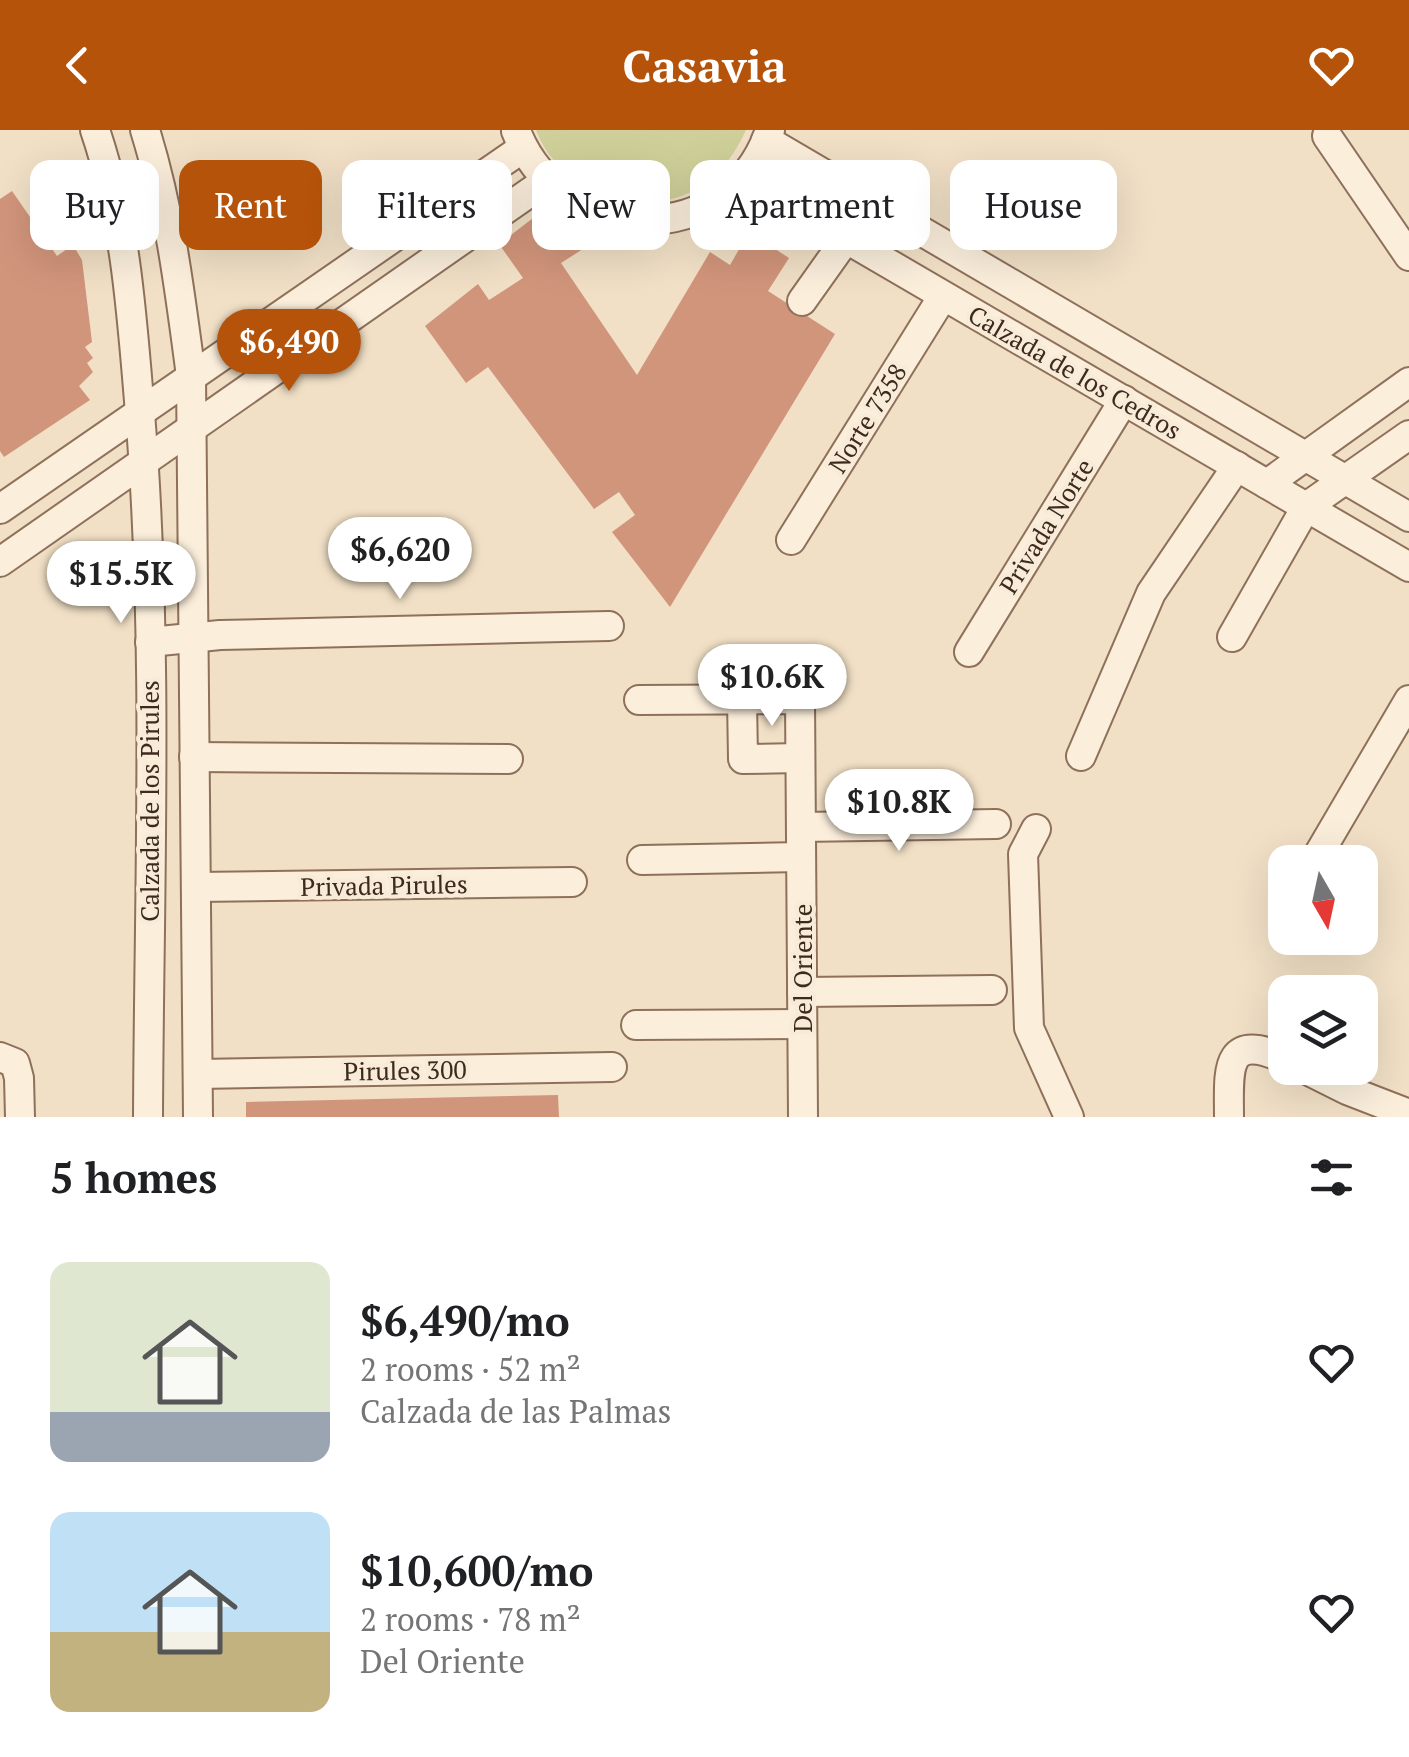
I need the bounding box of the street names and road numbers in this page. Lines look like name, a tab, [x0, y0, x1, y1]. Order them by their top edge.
street label: Calzada de los Cedros	[963, 298, 1187, 446]
street label: Norte 7358	[820, 357, 914, 479]
street label: Privada Norte	[991, 452, 1101, 600]
street label: Calzada de los Pirules	[133, 680, 166, 922]
street label: Privada Pirules	[300, 867, 468, 903]
street label: Del Oriente	[786, 904, 819, 1032]
street label: Pirules 300	[343, 1052, 467, 1088]

